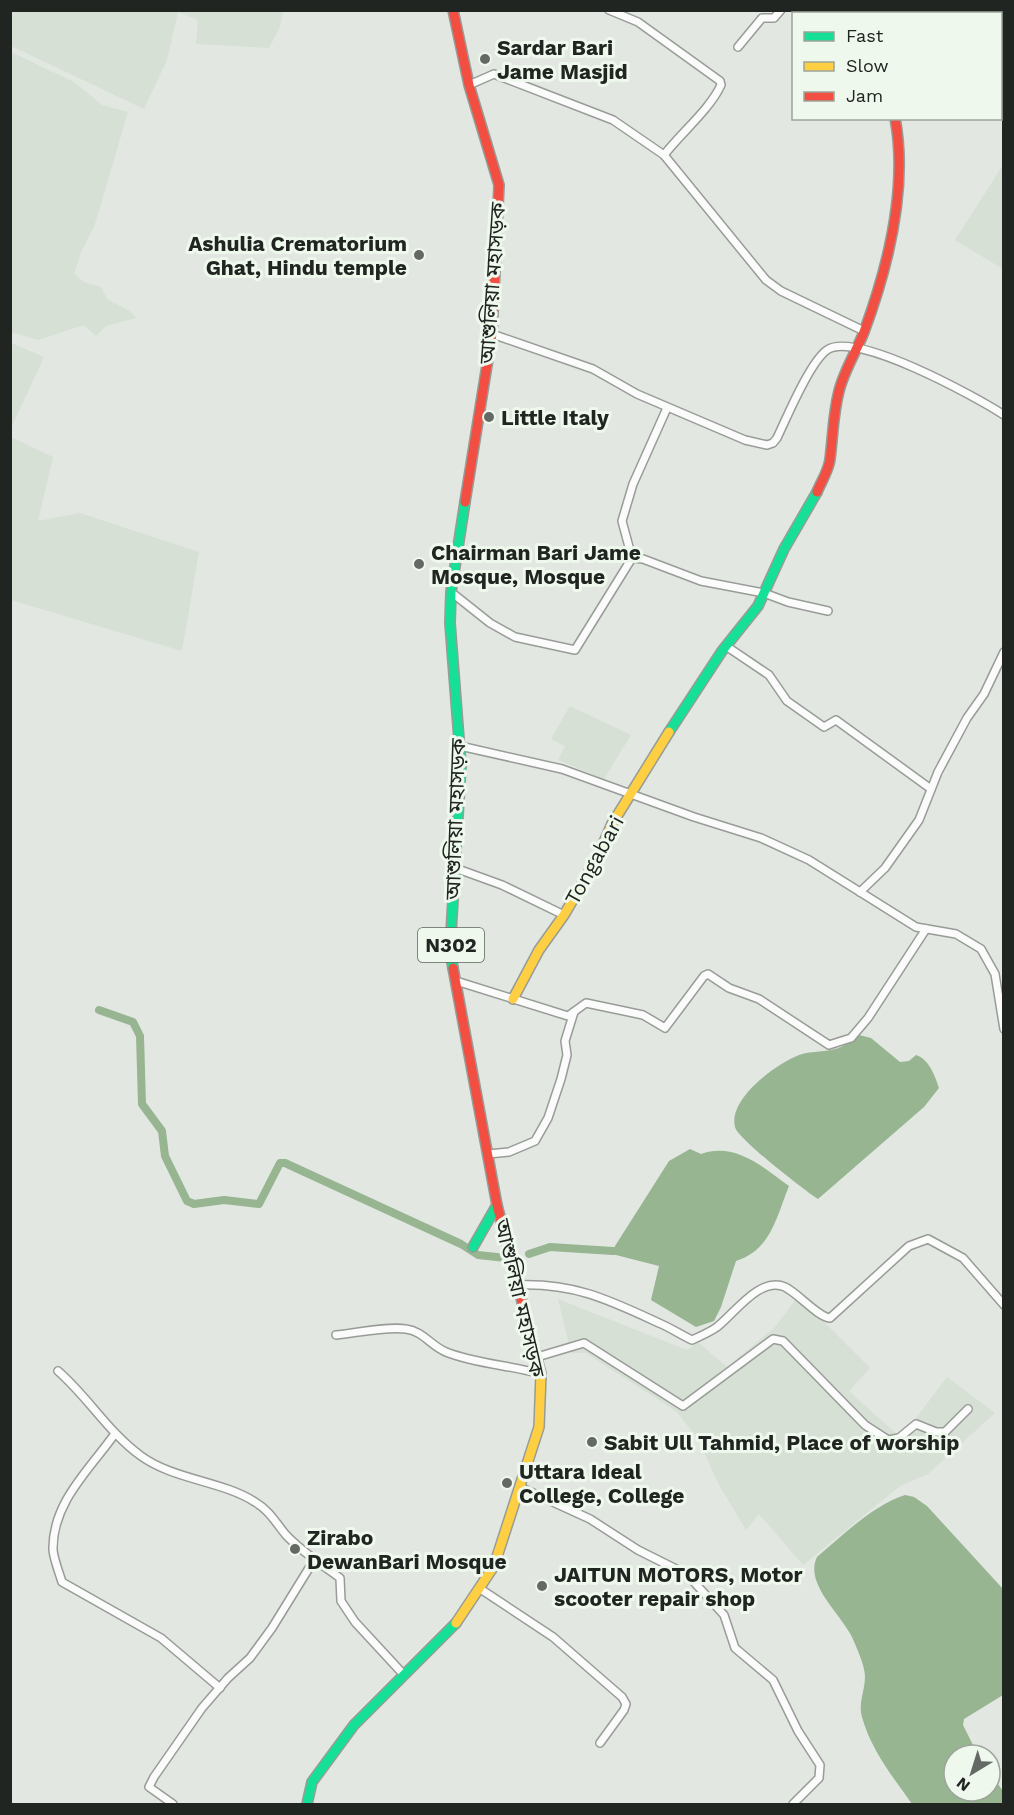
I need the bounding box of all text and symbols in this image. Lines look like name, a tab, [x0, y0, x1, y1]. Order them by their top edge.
legend	[792, 12, 1002, 120]
text: Fast	[846, 25, 884, 46]
place label: Sardar Bari Jame Masjid	[497, 35, 628, 84]
marker: Sardar Bari Jame Masjid	[478, 52, 492, 66]
text: Slow	[846, 55, 889, 76]
text: Jam	[846, 85, 883, 106]
street label: আশুলিয়া মহাসড়ক	[474, 200, 510, 366]
place label: Ashulia Crematorium Ghat, Hindu temple	[188, 231, 407, 280]
marker: Ashulia Crematorium Ghat, Hindu temple	[412, 248, 426, 262]
place label: Little Italy	[501, 405, 609, 430]
marker: Little Italy	[482, 410, 496, 424]
place label: Chairman Bari Jame Mosque, Mosque	[431, 540, 641, 589]
marker: Chairman Bari Jame Mosque, Mosque	[412, 557, 426, 571]
street label: আশুলিয়া মহাসড়ক	[440, 737, 470, 901]
street label: Tongabari	[559, 811, 629, 909]
road number: N302	[418, 928, 484, 962]
street label: আশুলিয়া মহাসড়ক	[489, 1215, 551, 1381]
place label: Sabit Ull Tahmid, Place of worship	[604, 1430, 959, 1455]
marker: Sabit Ull Tahmid, Place of worship	[585, 1435, 599, 1449]
place label: Uttara Ideal College, College	[519, 1459, 684, 1508]
marker: Uttara Ideal College, College	[500, 1476, 514, 1490]
place label: Zirabo DewanBari Mosque	[307, 1525, 507, 1574]
marker: Zirabo DewanBari Mosque	[288, 1542, 302, 1556]
place label: JAITUN MOTORS, Motor scooter repair shop	[554, 1562, 803, 1611]
marker: JAITUN MOTORS, Motor scooter repair shop	[535, 1579, 549, 1593]
north arrow	[942, 1743, 1002, 1803]
text: N	[953, 1773, 974, 1796]

